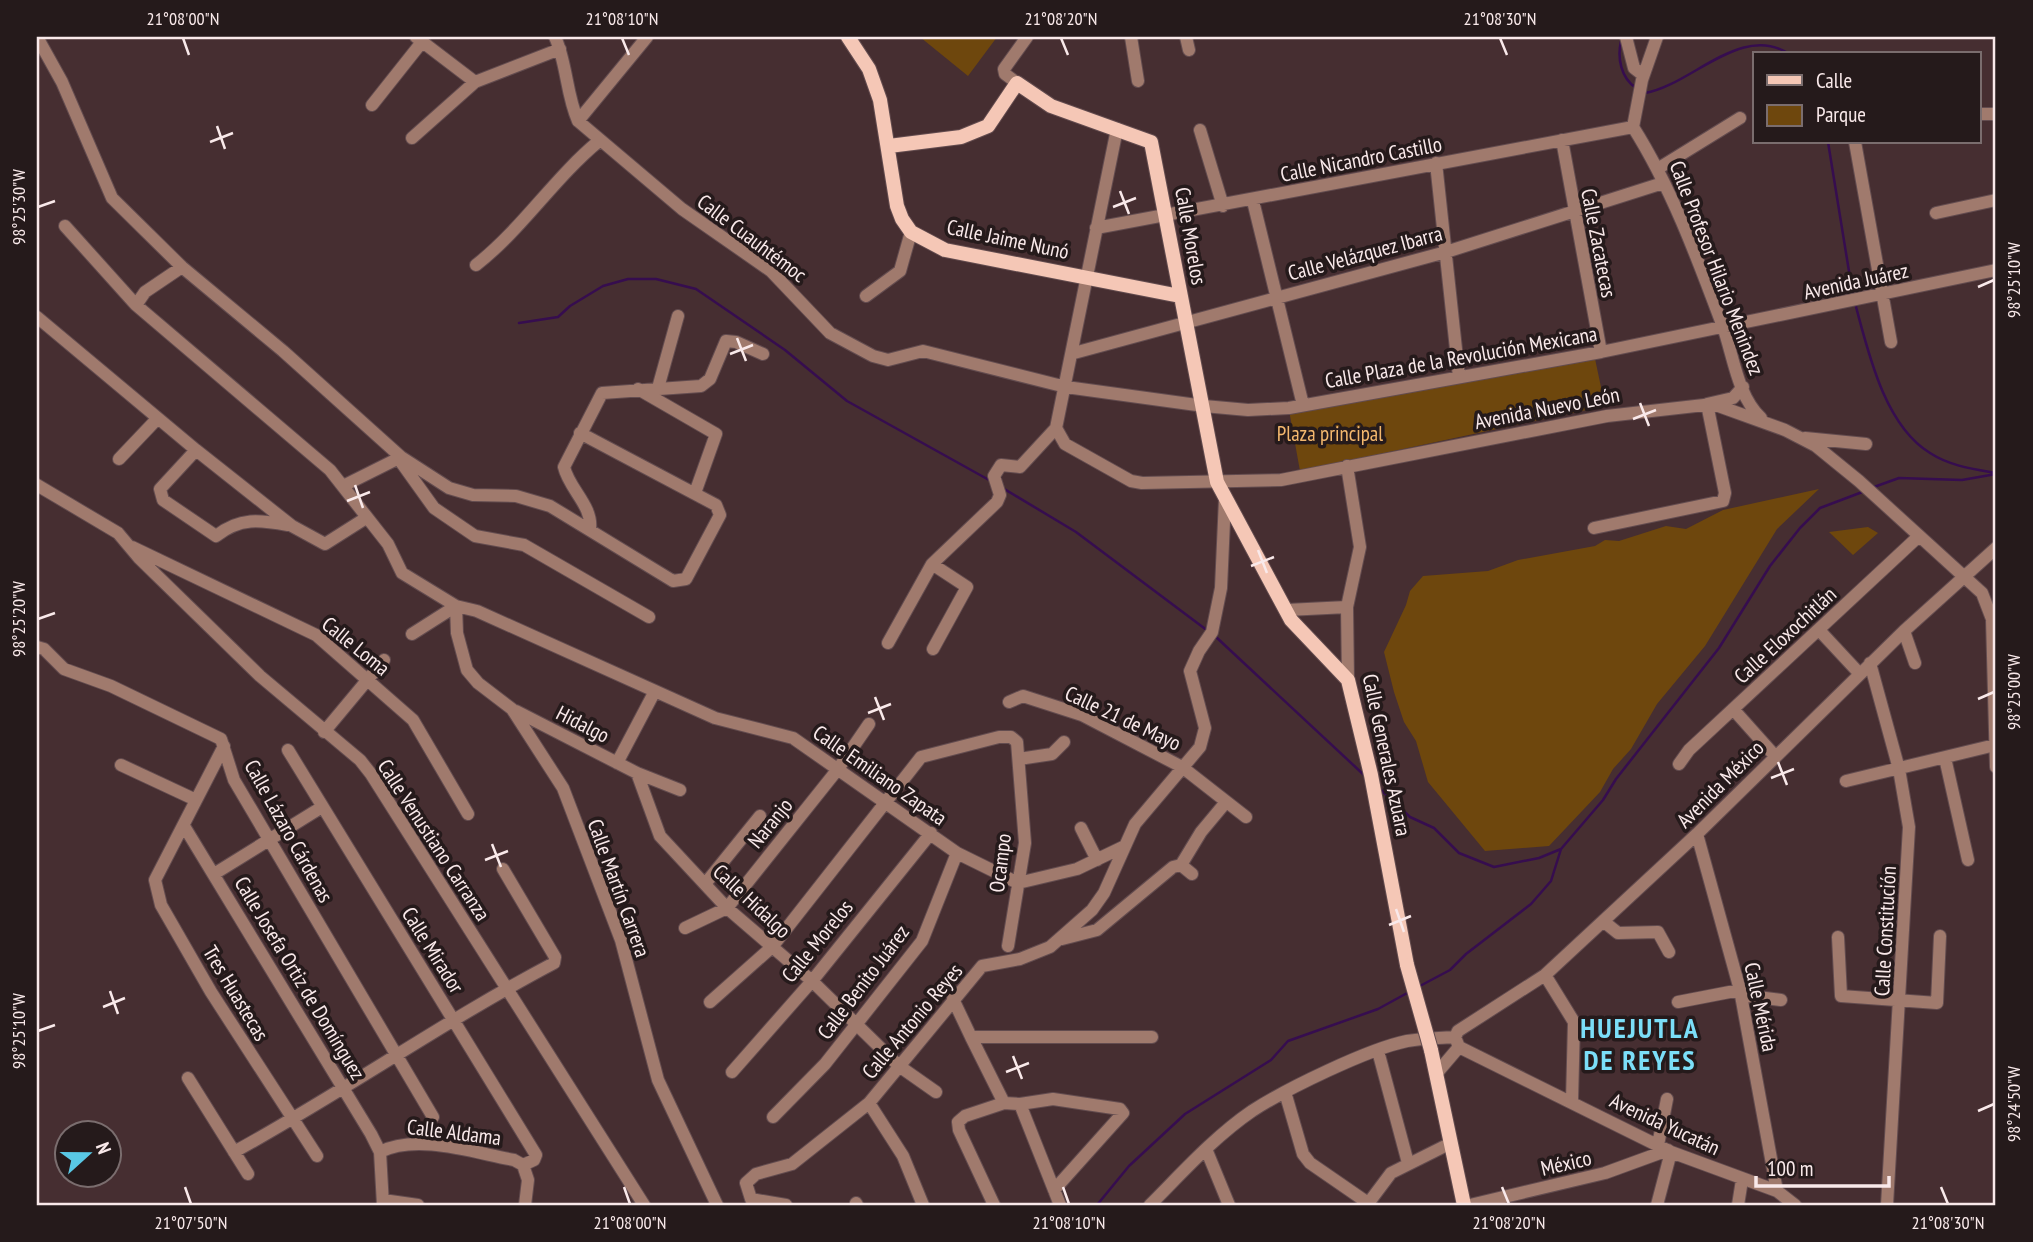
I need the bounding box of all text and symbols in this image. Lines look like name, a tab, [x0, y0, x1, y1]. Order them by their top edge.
text: 21°08'00"N	[147, 7, 219, 30]
text: 21°08'10"N	[586, 7, 658, 30]
text: 21°08'20"N	[1025, 7, 1097, 30]
text: 21°08'30"N	[1464, 7, 1536, 30]
legend	[1753, 52, 1980, 144]
text: Calle	[1816, 67, 1852, 94]
text: Parque	[1816, 101, 1866, 128]
street label: Calle Nicandro Castillo	[1278, 130, 1444, 188]
street label: Calle Profesor Hilario Menindez	[1664, 157, 1770, 379]
text: 98°25'30"W	[7, 169, 30, 245]
street label: Calle Morelos	[1169, 185, 1213, 287]
street label: Calle Zacatecas	[1575, 186, 1623, 300]
street label: Calle Cuauhtémoc	[692, 188, 813, 288]
street label: Calle Jaime Nunó	[944, 213, 1072, 265]
street label: Calle Velázquez Ibarra	[1285, 219, 1445, 287]
text: 98°25'10"W	[2002, 242, 2025, 318]
street label: Avenida Juárez	[1801, 257, 1911, 305]
street label: Calle Plaza de la Revolución Mexicana	[1323, 320, 1599, 394]
street label: Avenida Nuevo León	[1472, 381, 1622, 435]
park label: Plaza principal	[1277, 420, 1383, 447]
text: 98°25'20"W	[7, 581, 30, 657]
street label: Calle Eloxochitlán	[1728, 581, 1842, 689]
street label: Calle Loma	[317, 610, 395, 682]
text: 98°25'00"W	[2002, 654, 2025, 730]
street label: Calle Generales Azuara	[1357, 671, 1417, 839]
street label: Calle 21 de Mayo	[1061, 679, 1185, 757]
street label: Hidalgo	[552, 699, 614, 749]
street label: Calle Emiliano Zapata	[808, 719, 952, 831]
street label: Avenida México	[1671, 735, 1769, 833]
street label: Calle Venustiano Carranza	[372, 754, 496, 926]
street label: Calle Lázaro Cárdenas	[239, 755, 339, 907]
street label: Naranjo	[742, 792, 798, 854]
street label: Calle Martín Carrera	[582, 815, 656, 961]
street label: Ocampo	[983, 832, 1017, 894]
street label: Calle Hidalgo	[707, 858, 797, 944]
street label: Calle Constitución	[1868, 865, 1902, 997]
street label: Calle Josefa Ortiz de Domínguez	[229, 871, 371, 1085]
street label: Calle Morelos	[775, 894, 859, 988]
street label: Calle Mirador	[396, 902, 470, 998]
street label: Calle Benito Juárez	[811, 919, 915, 1045]
street label: Tres Huastecas	[197, 940, 275, 1046]
street label: Calle Antonio Reyes	[856, 958, 968, 1084]
street label: Calle Mérida	[1738, 960, 1784, 1054]
text: 98°25'10"W	[7, 993, 30, 1069]
district label: HUEJUTLA DE REYES	[1580, 1009, 1700, 1078]
text: 98°24'50"W	[2002, 1066, 2025, 1142]
street label: Avenida Yucatán	[1606, 1087, 1724, 1161]
street label: Calle Aldama	[405, 1113, 503, 1151]
north arrow	[52, 1120, 122, 1190]
text: N	[91, 1139, 117, 1157]
street label: México	[1538, 1144, 1594, 1182]
scale bar	[1756, 1144, 1890, 1188]
text: 100 m	[1767, 1155, 1813, 1182]
text: 21°07'50"N	[155, 1211, 227, 1234]
text: 21°08'00"N	[594, 1211, 666, 1234]
text: 21°08'10"N	[1033, 1211, 1105, 1234]
text: 21°08'20"N	[1473, 1211, 1545, 1234]
text: 21°08'30"N	[1912, 1211, 1984, 1234]

